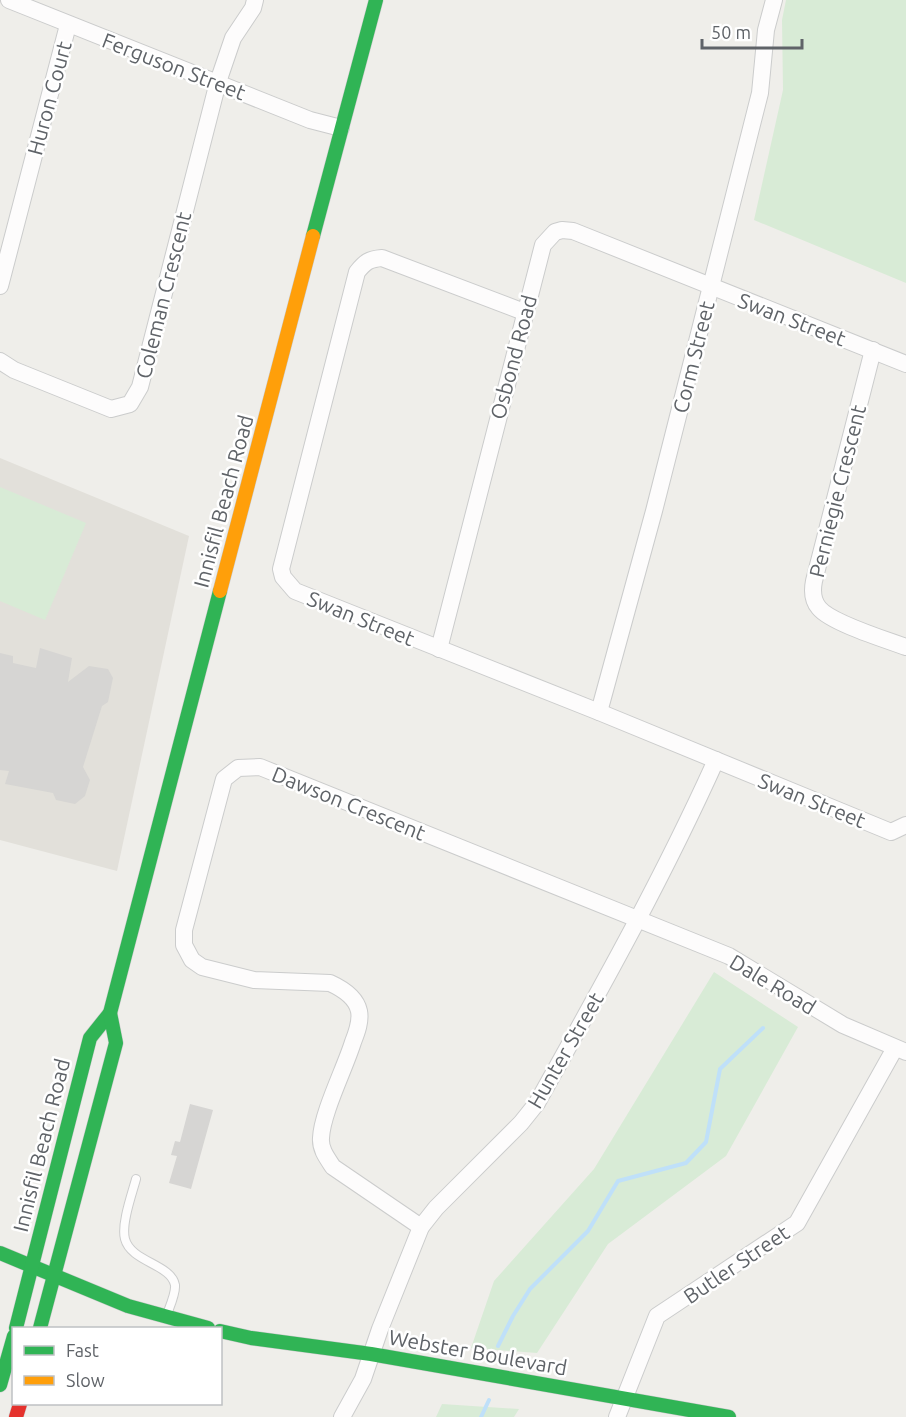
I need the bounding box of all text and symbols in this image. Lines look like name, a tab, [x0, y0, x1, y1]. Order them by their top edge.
scale bar	[702, 12, 802, 50]
text: 50 m	[711, 22, 751, 42]
street label: Ferguson Street	[99, 28, 249, 104]
street label: Huron Court	[22, 38, 76, 158]
street label: Coleman Crescent	[131, 209, 195, 381]
street label: Swan Street	[735, 287, 849, 351]
street label: Osbond Road	[485, 292, 541, 422]
street label: Corm Street	[667, 298, 719, 416]
street label: Perniegie Crescent	[804, 402, 870, 580]
street label: Innisfil Beach Road	[188, 412, 258, 590]
street label: Swan Street	[304, 586, 418, 650]
street label: Dawson Crescent	[269, 761, 429, 845]
street label: Swan Street	[755, 768, 869, 832]
street label: Dale Road	[726, 949, 820, 1019]
street label: Hunter Street	[522, 988, 608, 1112]
street label: Innisfil Beach Road	[8, 1056, 74, 1234]
street label: Butler Street	[679, 1220, 793, 1308]
street label: Webster Boulevard	[387, 1324, 569, 1380]
legend	[12, 1327, 222, 1405]
text: Fast	[66, 1340, 99, 1360]
text: Slow	[66, 1370, 105, 1390]

